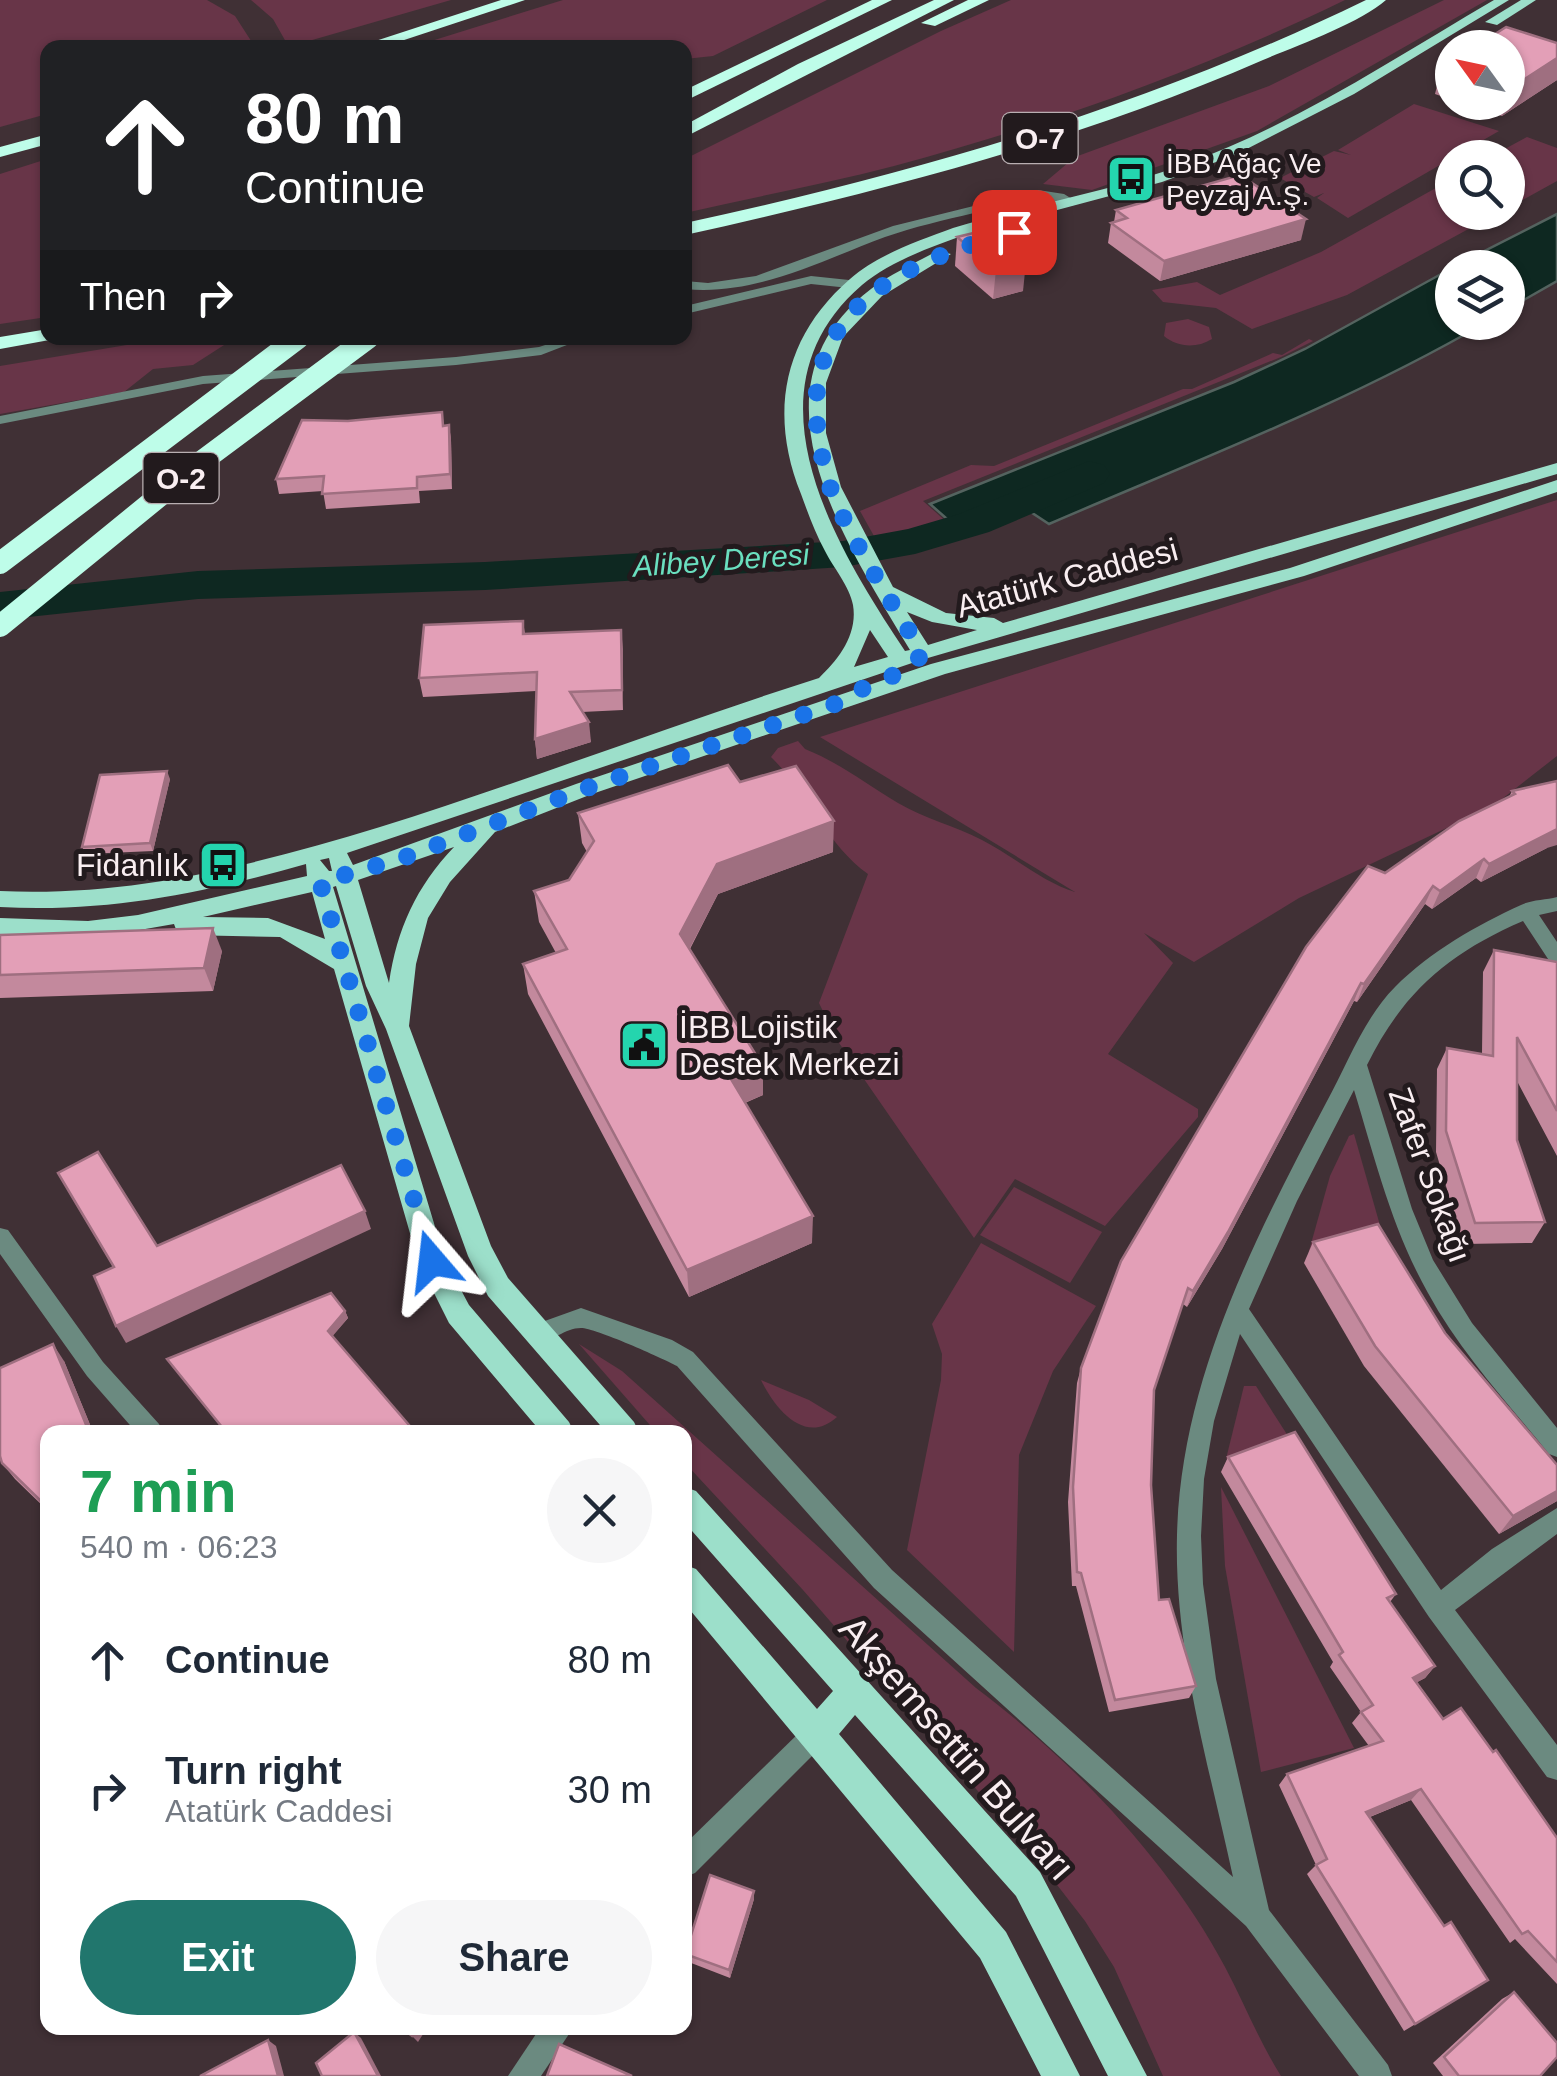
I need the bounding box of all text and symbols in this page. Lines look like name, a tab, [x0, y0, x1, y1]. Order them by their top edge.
north arrow	[1435, 30, 1525, 120]
map controls	[1435, 30, 1525, 340]
icon: ahead	[80, 80, 210, 210]
text: 80 m	[245, 80, 405, 158]
road number: O-7	[1002, 113, 1078, 163]
button: search	[1435, 140, 1525, 230]
place label: İBB Ağaç Ve Peyzaj A.Ş.	[1166, 148, 1322, 211]
bus stop icon: İBB Ağaç Ve Peyzaj A.Ş.	[1105, 153, 1157, 205]
text: Continue	[245, 162, 425, 213]
pin	[972, 190, 1057, 275]
icon: arrive	[987, 205, 1042, 260]
button: layers	[1435, 250, 1525, 340]
icon: right	[187, 270, 242, 325]
text: Then	[80, 276, 167, 318]
road number: O-2	[144, 453, 218, 503]
street label: Atatürk Caddesi	[952, 531, 1182, 625]
water label: Alibey Deresi	[630, 537, 812, 583]
bus stop icon: Fidanlık	[197, 839, 249, 891]
place label: Fidanlık	[76, 847, 189, 883]
place label: İBB Lojistik Destek Merkezi	[679, 1009, 900, 1082]
public building icon: İBB Lojistik Destek Merkezi	[618, 1019, 670, 1071]
street label: Zafer Sokağı	[1382, 1083, 1478, 1267]
position arrow	[380, 1209, 484, 1313]
text: 7 min	[80, 1458, 237, 1525]
button: close	[547, 1458, 652, 1563]
text: 540 m · 06:23	[80, 1529, 277, 1565]
street label: Akşemsettin Bulvarı	[831, 1608, 1083, 1888]
icon: ahead	[80, 1633, 135, 1688]
text: Continue	[165, 1639, 330, 1681]
text: 80 m	[568, 1639, 652, 1681]
text: Turn right	[165, 1750, 342, 1792]
icon: right	[80, 1763, 135, 1818]
text: 30 m	[568, 1769, 652, 1811]
text: Atatürk Caddesi	[165, 1793, 393, 1829]
button: Exit	[80, 1900, 356, 2015]
button: Share	[376, 1900, 652, 2015]

